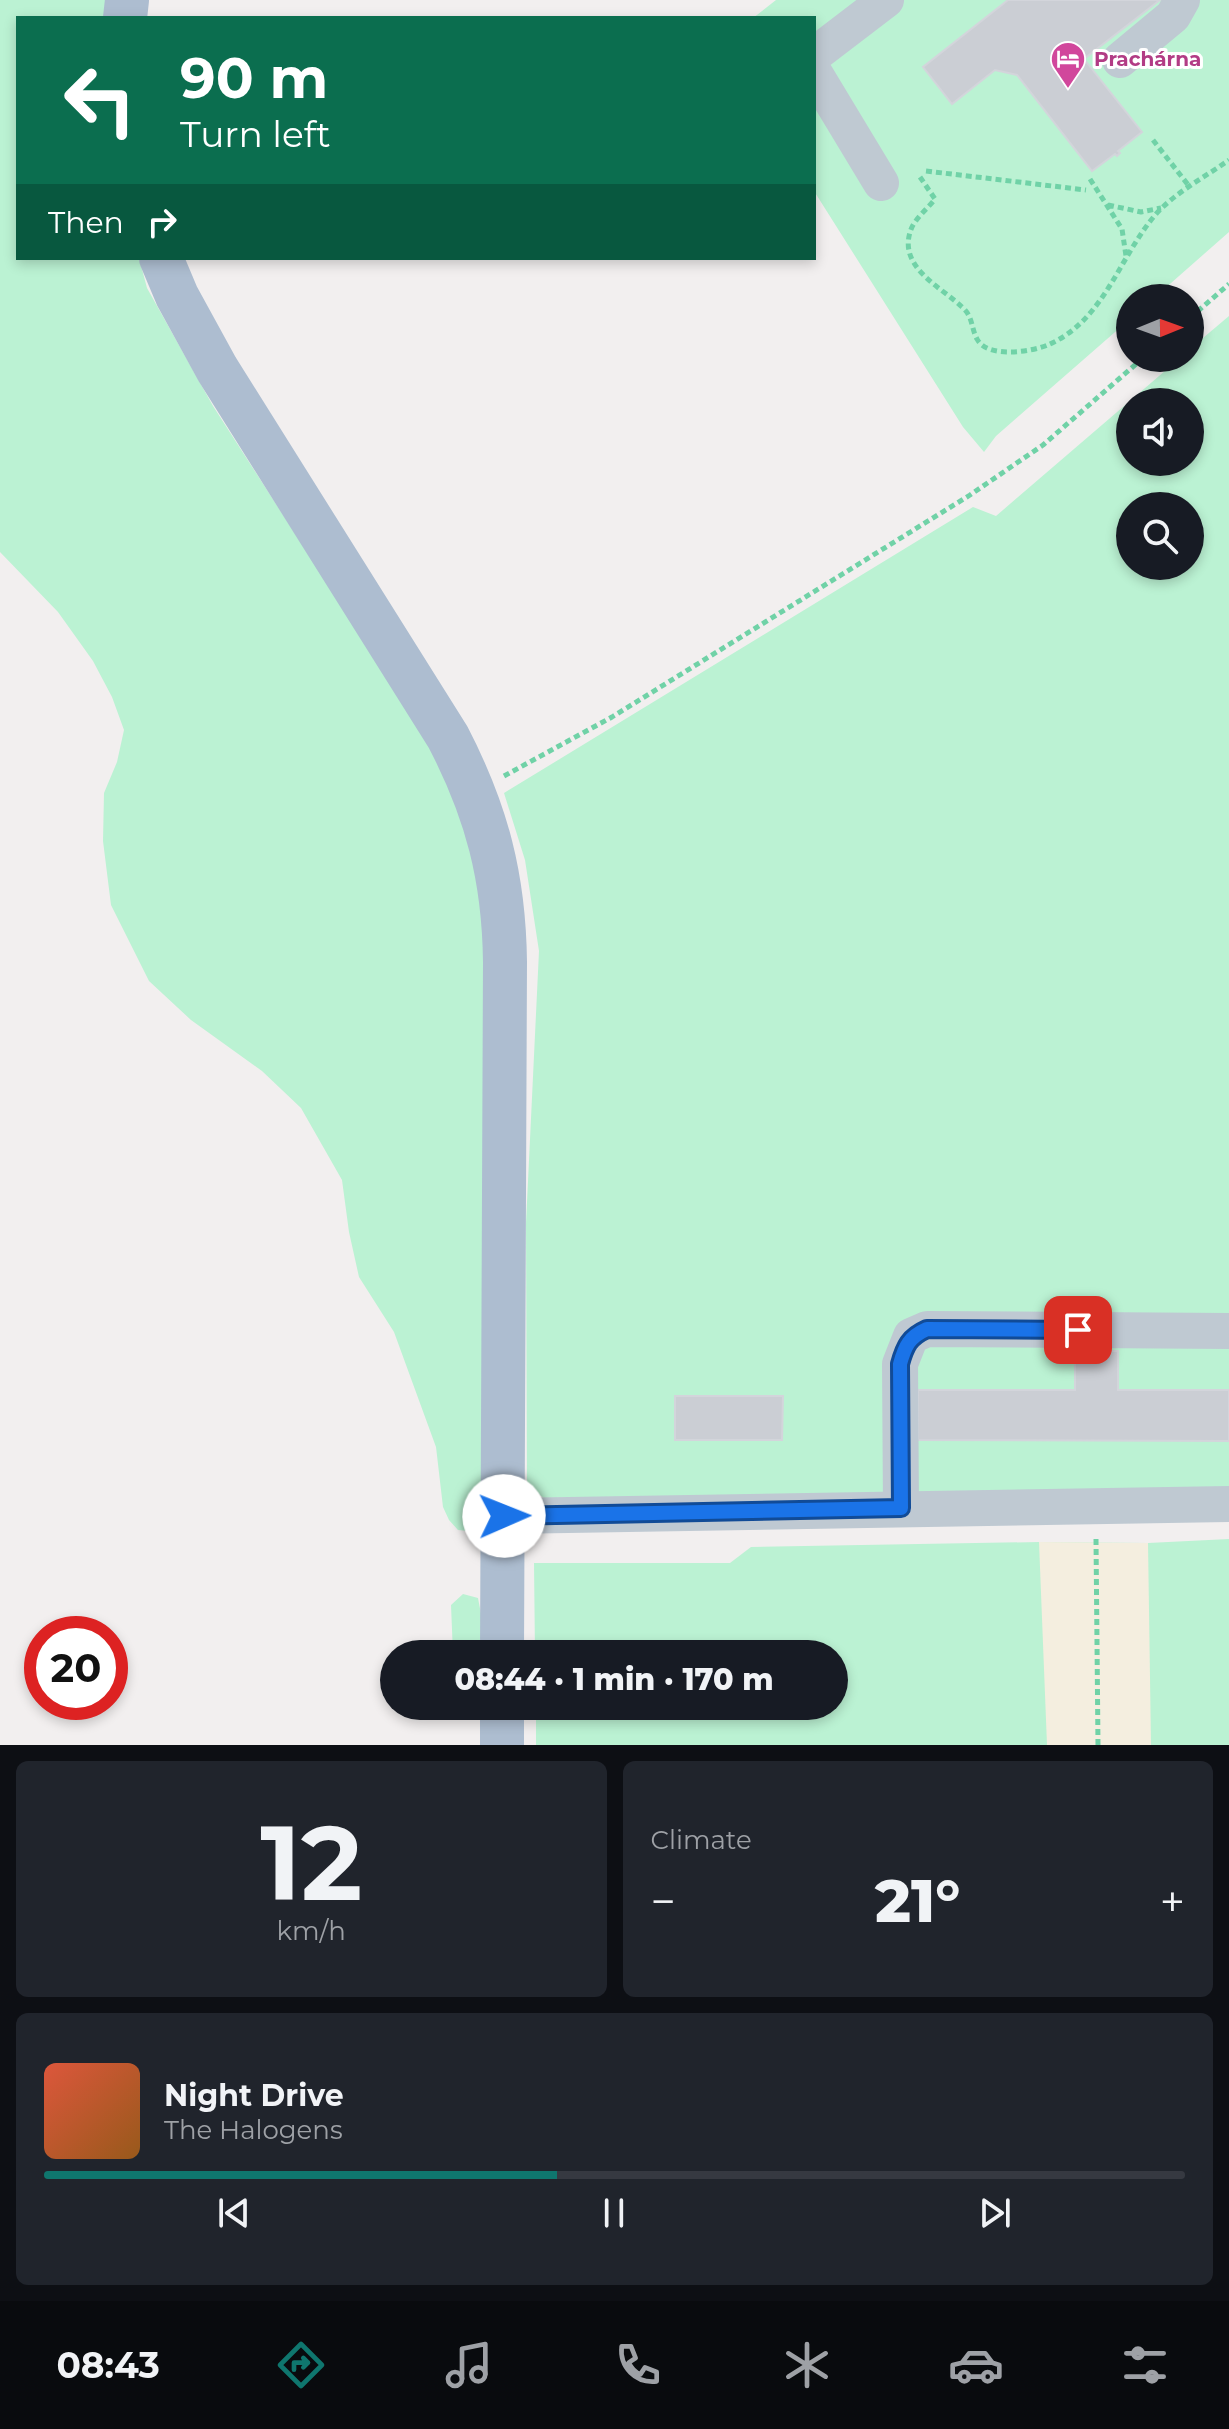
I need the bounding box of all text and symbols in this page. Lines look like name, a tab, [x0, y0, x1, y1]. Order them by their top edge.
hotel icon: Prachárna	[1049, 40, 1087, 90]
text: 90 m	[180, 44, 328, 112]
place label: Prachárna	[1094, 47, 1201, 71]
icon: left	[48, 48, 152, 152]
text: Turn left	[180, 112, 331, 156]
icon: right	[140, 200, 184, 244]
text: Then	[48, 204, 124, 241]
north arrow	[1116, 284, 1204, 372]
map controls	[1116, 284, 1204, 580]
button: sound	[1116, 388, 1204, 476]
button: search	[1116, 492, 1204, 580]
pin	[1044, 1296, 1112, 1364]
icon: arrive	[1056, 1308, 1100, 1352]
position arrow	[462, 1474, 546, 1558]
speed limit sign: 20	[24, 1616, 128, 1720]
text: 08:44 · 1 min · 170 m	[454, 1661, 774, 1698]
text: 12	[260, 1799, 362, 1926]
text: Climate	[651, 1824, 752, 1856]
text: 21°	[875, 1864, 960, 1937]
text: −	[651, 1874, 676, 1928]
text: +	[1160, 1874, 1185, 1928]
text: km/h	[277, 1915, 346, 1947]
text: Night Drive	[164, 2077, 344, 2114]
text: The Halogens	[164, 2114, 343, 2146]
icon: previous	[212, 2191, 256, 2235]
icon: pause	[592, 2191, 636, 2235]
icon: next	[973, 2191, 1017, 2235]
icon: directions	[273, 2337, 329, 2393]
icon: music	[441, 2337, 497, 2393]
icon: phone	[610, 2337, 666, 2393]
icon: climate	[779, 2337, 835, 2393]
icon: car	[948, 2337, 1004, 2393]
icon: filters	[1117, 2337, 1173, 2393]
text: 08:43	[56, 2343, 160, 2387]

